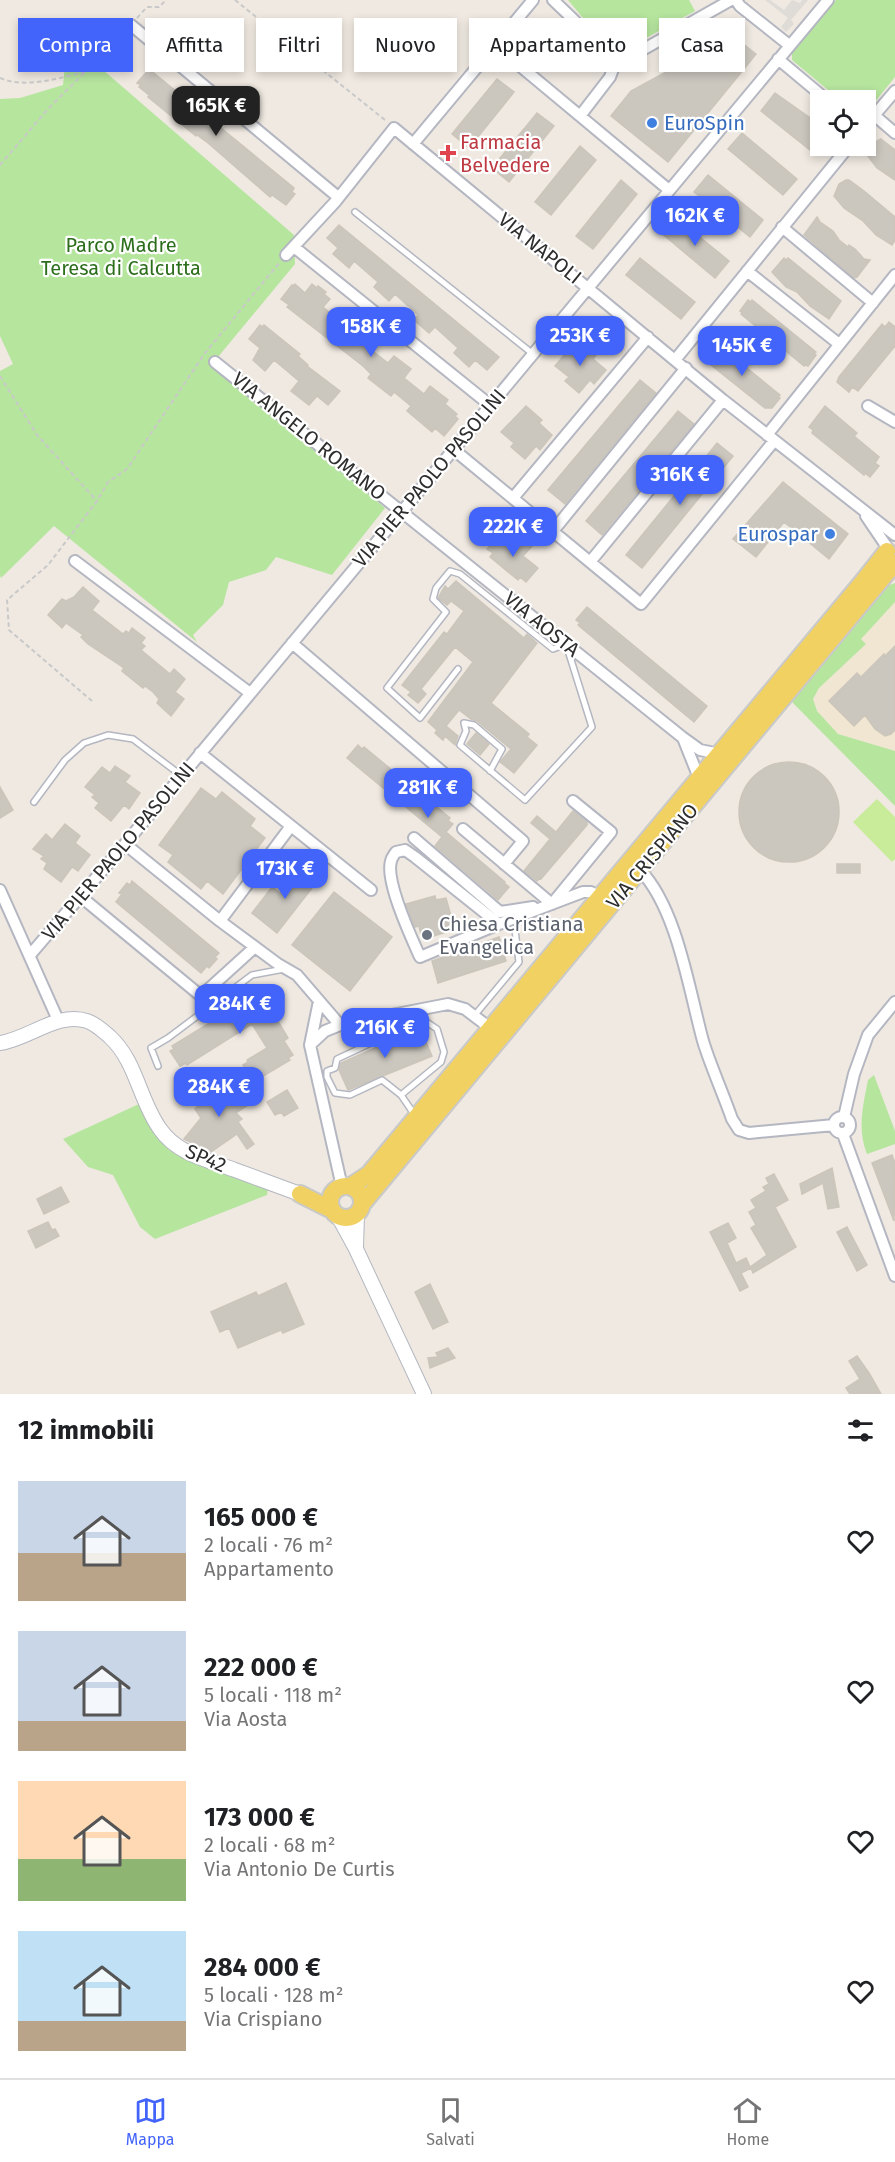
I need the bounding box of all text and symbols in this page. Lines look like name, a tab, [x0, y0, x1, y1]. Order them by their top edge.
chip: Compra	[18, 18, 133, 72]
chip: Affitta	[145, 18, 244, 72]
chip: Filtri	[256, 18, 342, 72]
chip: Nuovo	[354, 18, 457, 72]
chip: Appartamento	[469, 18, 647, 72]
chip: Casa	[659, 18, 745, 72]
pin: 165K €	[167, 86, 265, 137]
map controls	[810, 90, 876, 156]
button: locate	[810, 90, 876, 156]
text: 165K €	[186, 93, 246, 117]
place label: EuroSpin	[664, 111, 745, 135]
marker: EuroSpin	[645, 116, 659, 130]
place label: Farmacia Belvedere	[460, 130, 550, 177]
marker: Farmacia Belvedere	[441, 146, 455, 160]
pin: 162K €	[646, 196, 744, 247]
text: 162K €	[665, 203, 725, 227]
street label: VIA NAPOLI	[493, 207, 587, 289]
park label: Parco Madre Teresa di Calcutta	[41, 233, 201, 280]
pin: 158K €	[322, 307, 420, 358]
text: 158K €	[341, 314, 401, 338]
pin: 253K €	[531, 316, 629, 367]
text: 253K €	[550, 323, 610, 347]
pin: 145K €	[693, 326, 791, 377]
text: 145K €	[712, 333, 772, 357]
street label: VIA ANGELO ROMANO	[227, 367, 391, 505]
street label: VIA PIER PAOLO PASOLINI	[347, 384, 511, 572]
pin: 316K €	[631, 455, 729, 506]
text: 316K €	[650, 462, 710, 486]
pin: 222K €	[464, 507, 562, 558]
text: 222K €	[483, 514, 543, 538]
place label: Eurospar	[738, 522, 818, 546]
marker: Eurospar	[823, 527, 837, 541]
street label: VIA AOSTA	[499, 586, 585, 662]
street label: VIA PIER PAOLO PASOLINI	[36, 757, 200, 945]
pin: 281K €	[379, 768, 477, 819]
text: 281K €	[398, 775, 458, 799]
street label: VIA CRISPIANO	[601, 798, 703, 914]
pin: 173K €	[236, 849, 334, 900]
text: 173K €	[256, 856, 314, 880]
place label: Chiesa Cristiana Evangelica	[439, 912, 584, 959]
marker: Chiesa Cristiana Evangelica	[420, 928, 434, 942]
pin: 284K €	[191, 984, 289, 1035]
text: 284K €	[209, 991, 271, 1015]
pin: 216K €	[336, 1008, 434, 1059]
text: 216K €	[355, 1015, 415, 1039]
pin: 284K €	[170, 1067, 268, 1118]
text: 284K €	[188, 1074, 250, 1098]
street label: SP42	[182, 1139, 230, 1177]
icon: filters	[844, 1414, 877, 1447]
text: 12 immobili	[18, 1415, 154, 1446]
text: 165 000 €	[204, 1502, 318, 1533]
icon: home	[66, 1505, 138, 1577]
icon: heart	[844, 1525, 877, 1558]
text: 2 locali · 76 m²	[204, 1533, 333, 1557]
text: Appartamento	[204, 1557, 334, 1581]
text: 222 000 €	[204, 1652, 318, 1683]
icon: home	[66, 1655, 138, 1727]
icon: heart	[844, 1675, 877, 1708]
text: 5 locali · 118 m²	[204, 1683, 342, 1707]
text: Via Aosta	[204, 1707, 287, 1731]
text: 173 000 €	[204, 1802, 315, 1833]
icon: home	[66, 1805, 138, 1877]
icon: heart	[844, 1825, 877, 1858]
text: 2 locali · 68 m²	[204, 1833, 336, 1857]
text: Via Antonio De Curtis	[204, 1857, 395, 1881]
text: 284 000 €	[204, 1952, 321, 1983]
icon: home	[66, 1955, 138, 2027]
icon: heart	[844, 1975, 877, 2008]
text: 5 locali · 128 m²	[204, 1983, 344, 2007]
text: Via Crispiano	[204, 2007, 322, 2031]
tab: Mappa	[126, 2094, 175, 2149]
tab: Salvati	[426, 2094, 475, 2149]
tab: Home	[726, 2094, 769, 2149]

